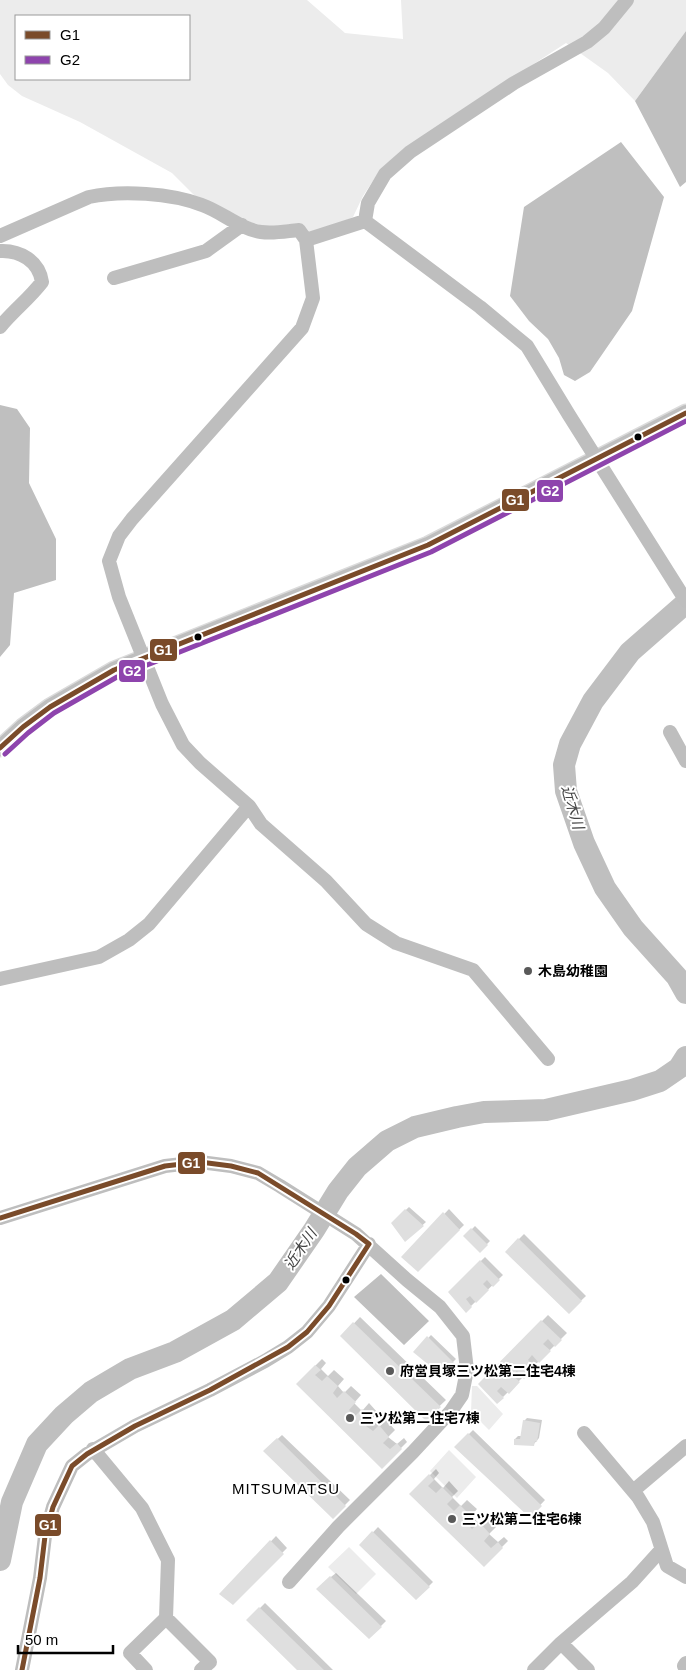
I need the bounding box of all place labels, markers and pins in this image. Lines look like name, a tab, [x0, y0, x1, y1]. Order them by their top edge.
unlabelled marker	[633, 432, 643, 442]
unlabelled marker	[193, 632, 203, 642]
place label: 木島幼稚園	[538, 963, 608, 979]
marker: 木島幼稚園	[522, 965, 534, 977]
unlabelled marker	[341, 1275, 351, 1285]
place label: 府営貝塚三ツ松第二住宅4棟	[400, 1363, 576, 1379]
marker: 府営貝塚三ツ松第二住宅4棟	[384, 1365, 396, 1377]
place label: 三ツ松第二住宅7棟	[360, 1410, 480, 1426]
marker: 三ツ松第二住宅7棟	[344, 1412, 356, 1424]
place label: 三ツ松第二住宅6棟	[462, 1511, 582, 1527]
marker: 三ツ松第二住宅6棟	[446, 1513, 458, 1525]

